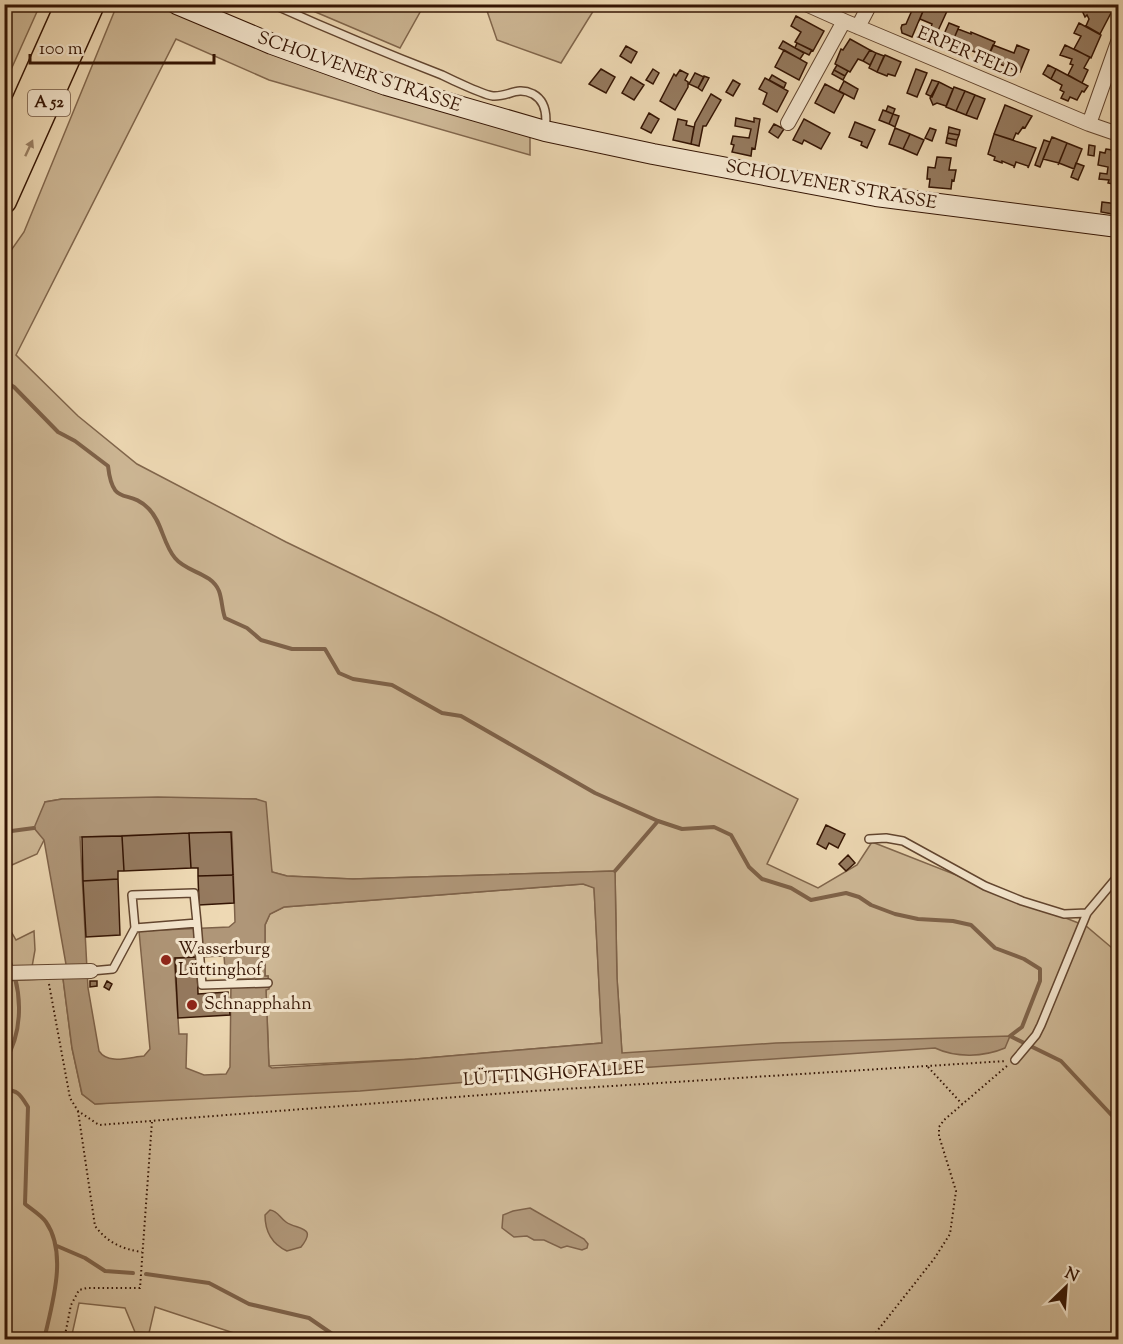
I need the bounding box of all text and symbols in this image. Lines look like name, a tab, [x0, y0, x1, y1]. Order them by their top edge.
street label: ERPER FELD	[912, 21, 1022, 87]
street label: SCHOLVENER STRASSE	[254, 26, 464, 120]
scale bar	[30, 27, 214, 65]
text: 100 m	[39, 37, 83, 63]
road number: A 52	[28, 90, 70, 116]
one-way arrow	[24, 140, 33, 157]
street label: SCHOLVENER STRASSE	[723, 155, 939, 217]
place label: Wasserburg Lüttinghof	[178, 937, 270, 984]
marker: Wasserburg Lüttinghof	[159, 953, 173, 967]
place label: Schnapphahn	[204, 992, 312, 1018]
marker: Schnapphahn	[185, 998, 199, 1012]
street label: LÜTTINGHOFALLEE	[462, 1056, 646, 1094]
north arrow	[1036, 1257, 1096, 1317]
text: N	[1061, 1263, 1082, 1289]

